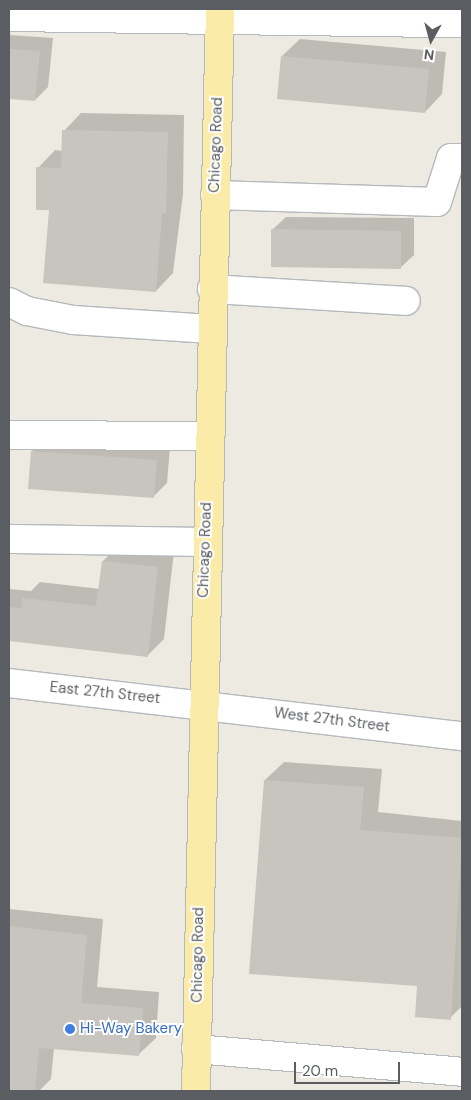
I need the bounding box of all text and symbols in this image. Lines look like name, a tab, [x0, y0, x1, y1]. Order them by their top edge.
north arrow	[406, 15, 456, 65]
text: N	[423, 45, 435, 64]
street label: Chicago Road	[205, 97, 227, 193]
street label: Chicago Road	[194, 502, 216, 598]
street label: East 27th Street	[49, 678, 161, 708]
street label: West 27th Street	[273, 704, 391, 736]
street label: Chicago Road	[188, 907, 208, 1003]
place label: Hi-Way Bakery	[80, 1020, 182, 1038]
marker: Hi-Way Bakery	[64, 1023, 76, 1035]
scale bar	[296, 1052, 402, 1084]
text: 20 m	[302, 1061, 338, 1081]

